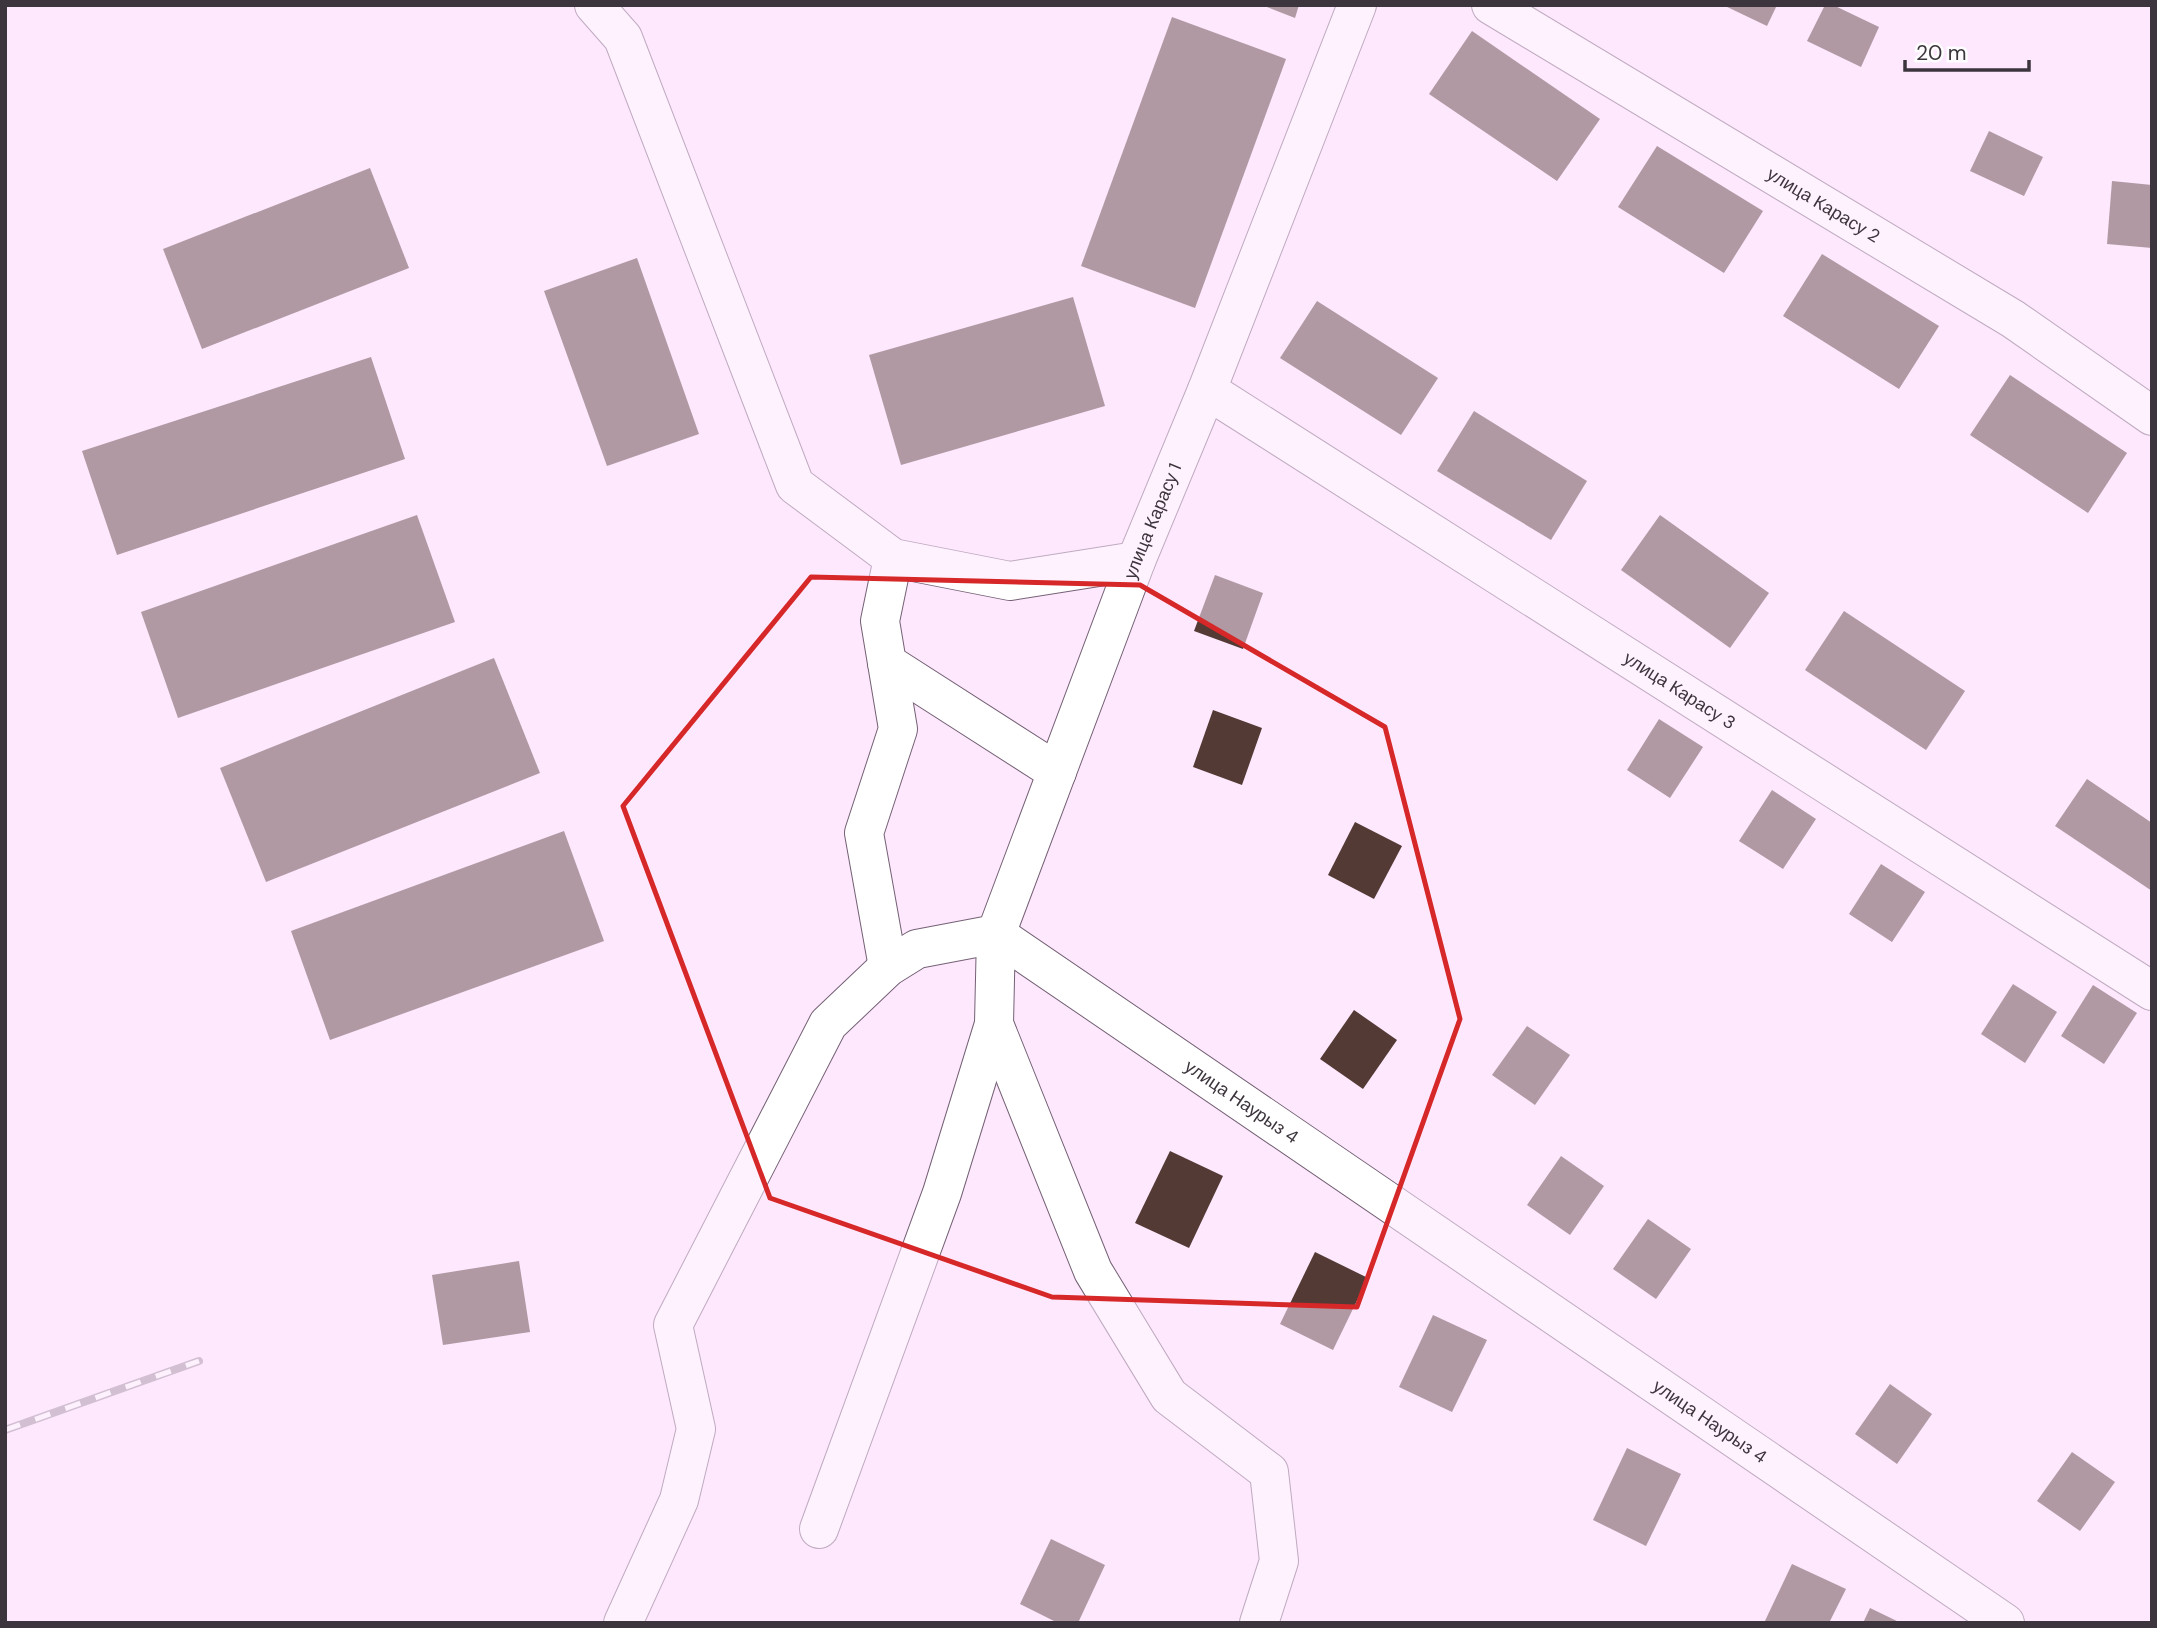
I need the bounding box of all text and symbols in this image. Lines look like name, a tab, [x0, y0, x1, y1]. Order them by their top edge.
scale bar	[1905, 28, 2029, 72]
text: 20 m	[1916, 39, 1967, 67]
street label: улица Карасу 2	[1762, 162, 1885, 248]
street label: улица Карасу 1	[1118, 460, 1187, 583]
street label: улица Карасу 3	[1619, 646, 1740, 735]
street label: улица Наурыз 4	[1180, 1054, 1303, 1149]
street label: улица Наурыз 4	[1648, 1374, 1771, 1469]

